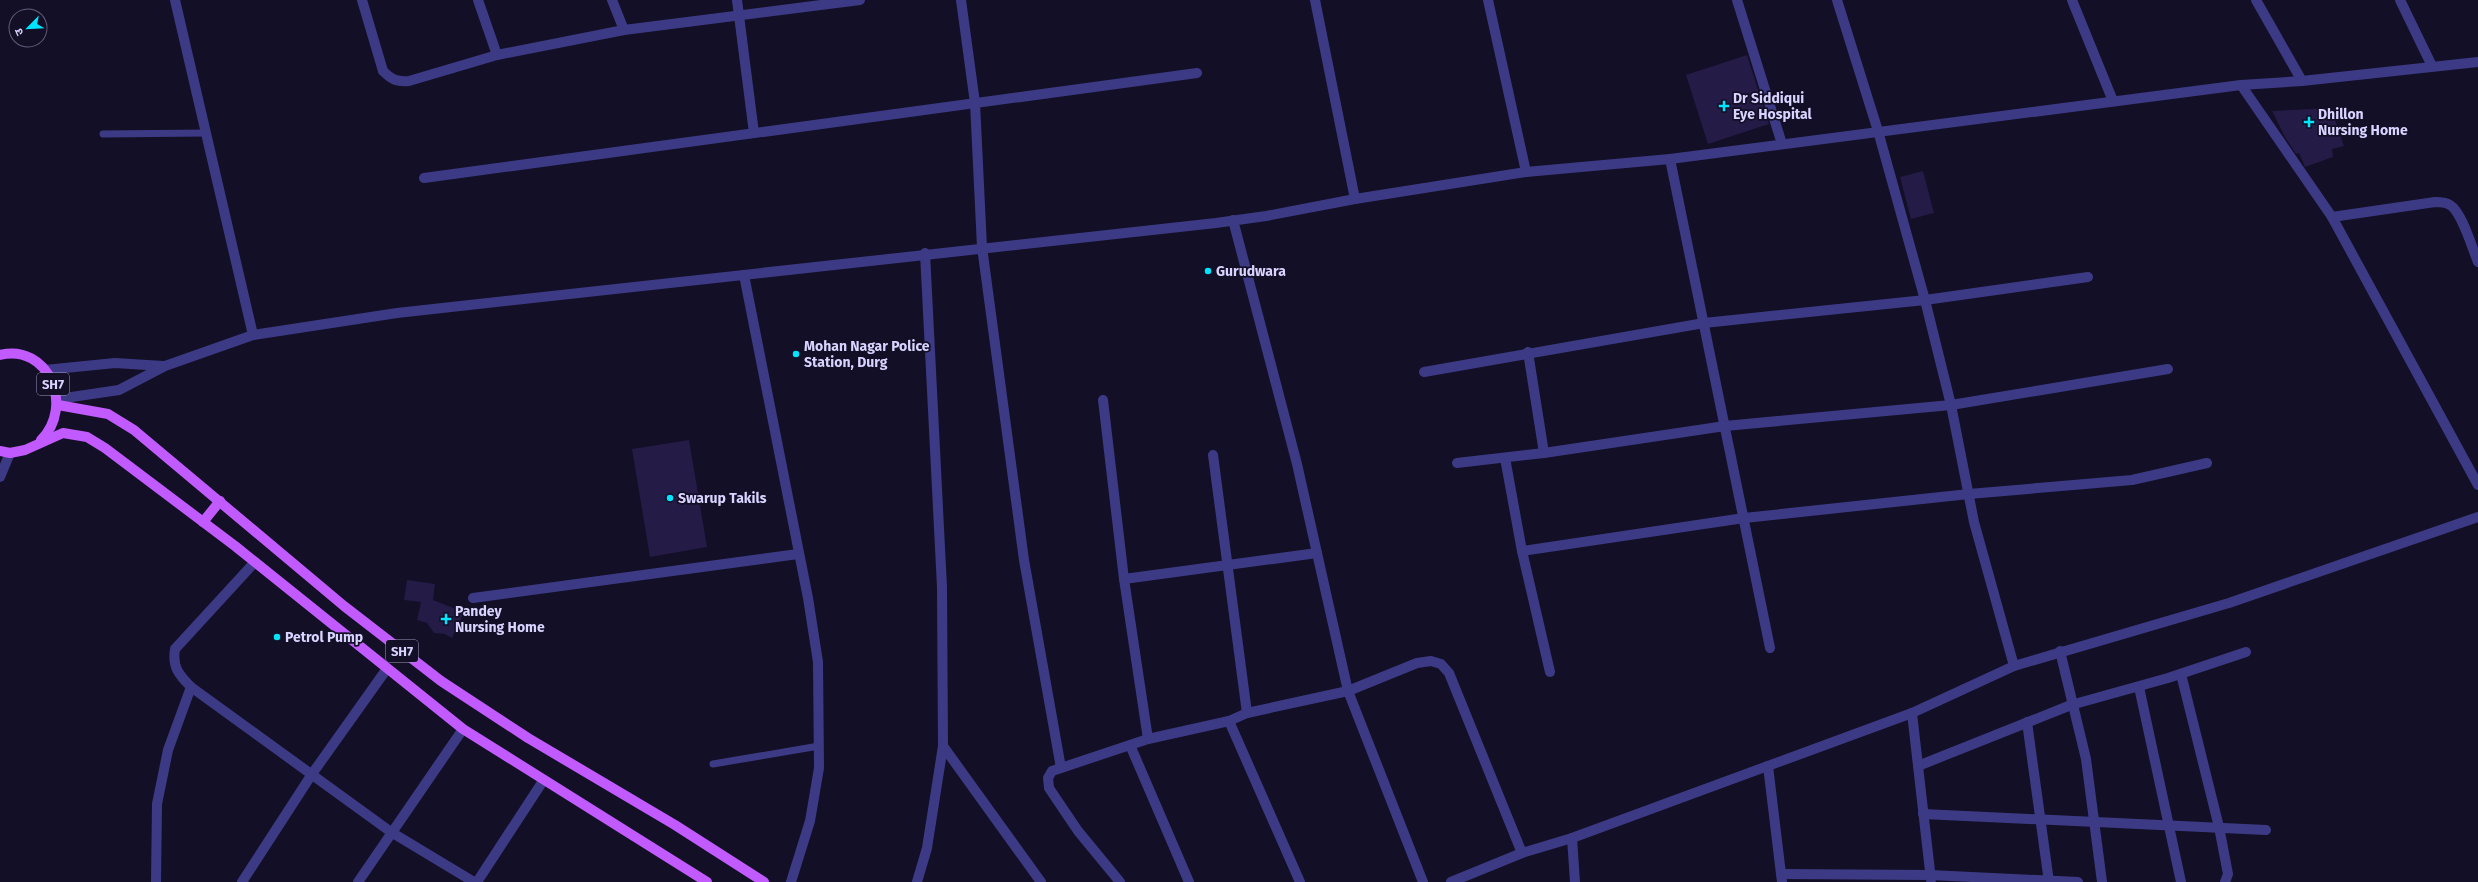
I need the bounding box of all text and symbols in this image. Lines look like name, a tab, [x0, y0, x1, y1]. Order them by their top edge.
north arrow	[8, 8, 48, 48]
text: उ	[12, 26, 27, 37]
place label: Dr Siddiqui Eye Hospital	[1733, 90, 1813, 123]
marker: Dr Siddiqui Eye Hospital	[1718, 100, 1730, 112]
place label: Dhillon Nursing Home	[2318, 106, 2408, 139]
marker: Dhillon Nursing Home	[2303, 116, 2315, 128]
place label: Gurudwara	[1216, 263, 1286, 280]
marker: Gurudwara	[1203, 266, 1213, 276]
place label: Mohan Nagar Police Station, Durg	[804, 338, 930, 371]
marker: Mohan Nagar Police Station, Durg	[791, 349, 801, 359]
road number: SH7	[37, 373, 69, 395]
place label: Swarup Takils	[678, 490, 767, 507]
marker: Swarup Takils	[665, 493, 675, 503]
place label: Pandey Nursing Home	[455, 603, 545, 636]
marker: Pandey Nursing Home	[440, 613, 452, 625]
place label: Petrol Pump	[285, 629, 363, 646]
marker: Petrol Pump	[272, 632, 282, 642]
road number: SH7	[386, 640, 418, 662]

